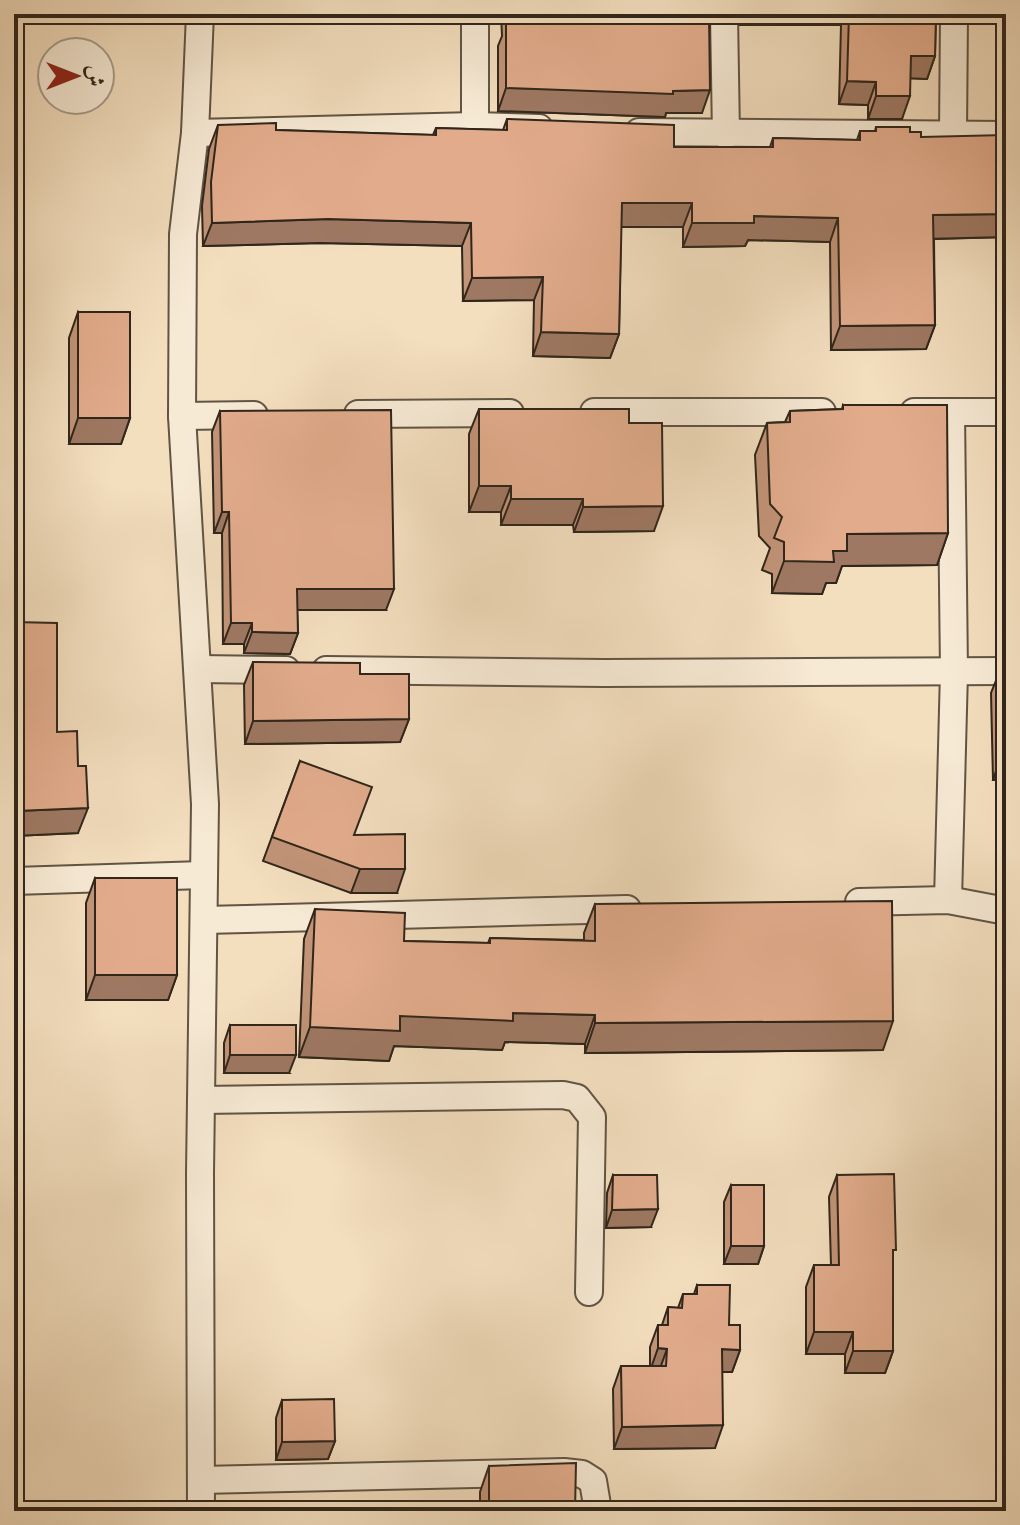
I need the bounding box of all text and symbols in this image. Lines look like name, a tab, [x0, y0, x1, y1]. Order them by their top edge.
north arrow	[36, 36, 116, 116]
text: ش	[82, 65, 109, 87]

